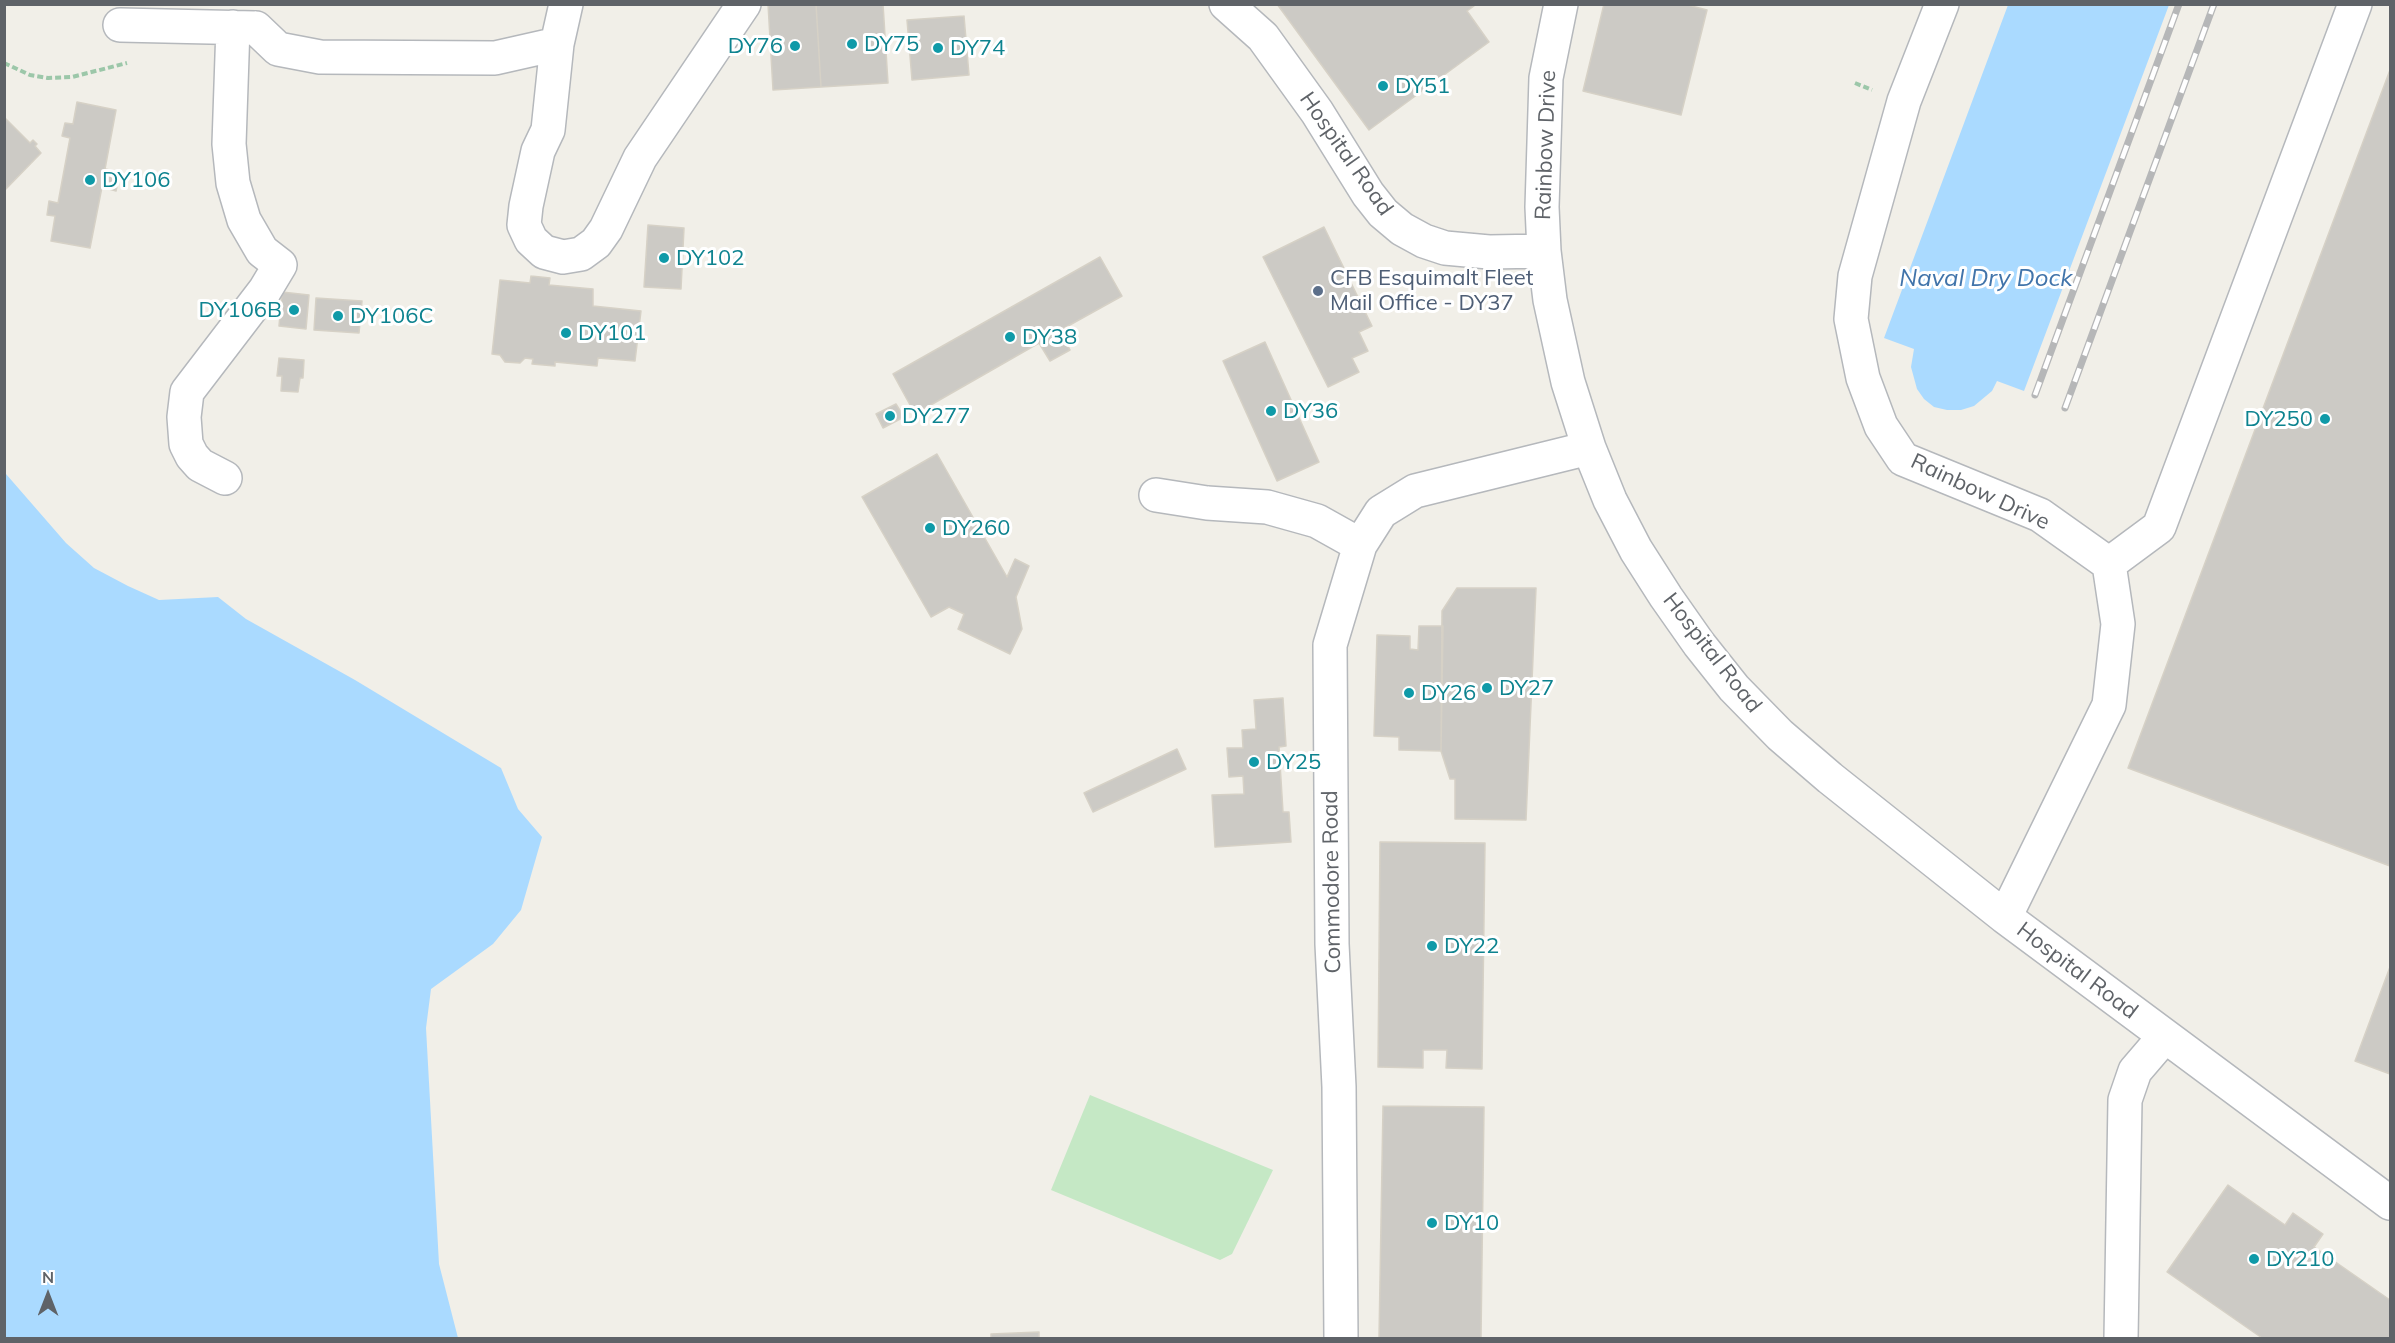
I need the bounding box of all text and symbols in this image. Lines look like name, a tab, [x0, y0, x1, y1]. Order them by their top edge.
place label: DY75	[864, 31, 919, 57]
place label: DY76	[728, 33, 783, 59]
place label: DY74	[950, 35, 1005, 61]
marker: DY75	[845, 37, 859, 51]
marker: DY76	[788, 39, 802, 53]
marker: DY74	[931, 41, 945, 55]
street label: Rainbow Drive	[1530, 70, 1562, 220]
place label: DY51	[1395, 73, 1450, 99]
marker: DY51	[1376, 79, 1390, 93]
street label: Hospital Road	[1294, 87, 1398, 221]
place label: DY106	[102, 167, 170, 193]
marker: DY106	[83, 173, 97, 187]
place label: DY102	[676, 245, 744, 271]
marker: DY102	[657, 251, 671, 265]
place label: CFB Esquimalt Fleet Mail Office - DY37	[1330, 265, 1533, 316]
water label: Naval Dry Dock	[1899, 265, 2073, 293]
marker: CFB Esquimalt Fleet Mail Office - DY37	[1311, 284, 1325, 298]
place label: DY106B	[199, 297, 282, 323]
marker: DY106B	[287, 303, 301, 317]
place label: DY106C	[350, 303, 433, 329]
marker: DY106C	[331, 309, 345, 323]
place label: DY101	[578, 320, 646, 346]
place label: DY38	[1022, 324, 1077, 350]
marker: DY101	[559, 326, 573, 340]
marker: DY38	[1003, 330, 1017, 344]
place label: DY36	[1283, 398, 1338, 424]
place label: DY277	[902, 403, 970, 429]
marker: DY36	[1264, 404, 1278, 418]
place label: DY250	[2245, 406, 2313, 432]
marker: DY277	[883, 409, 897, 423]
marker: DY250	[2318, 412, 2332, 426]
street label: Rainbow Drive	[1906, 448, 2054, 536]
place label: DY260	[942, 515, 1010, 541]
marker: DY260	[923, 521, 937, 535]
street label: Hospital Road	[1657, 588, 1767, 718]
place label: DY27	[1499, 675, 1554, 701]
place label: DY26	[1421, 680, 1476, 706]
marker: DY27	[1480, 681, 1494, 695]
marker: DY26	[1402, 686, 1416, 700]
place label: DY25	[1266, 749, 1321, 775]
marker: DY25	[1247, 755, 1261, 769]
street label: Commodore Road	[1317, 790, 1347, 974]
street label: Hospital Road	[2011, 917, 2143, 1025]
place label: DY22	[1444, 933, 1499, 959]
marker: DY22	[1425, 939, 1439, 953]
place label: DY10	[1444, 1210, 1499, 1236]
marker: DY10	[1425, 1216, 1439, 1230]
place label: DY210	[2266, 1246, 2334, 1272]
marker: DY210	[2247, 1252, 2261, 1266]
north arrow	[18, 1265, 78, 1325]
text: N	[42, 1267, 54, 1287]

